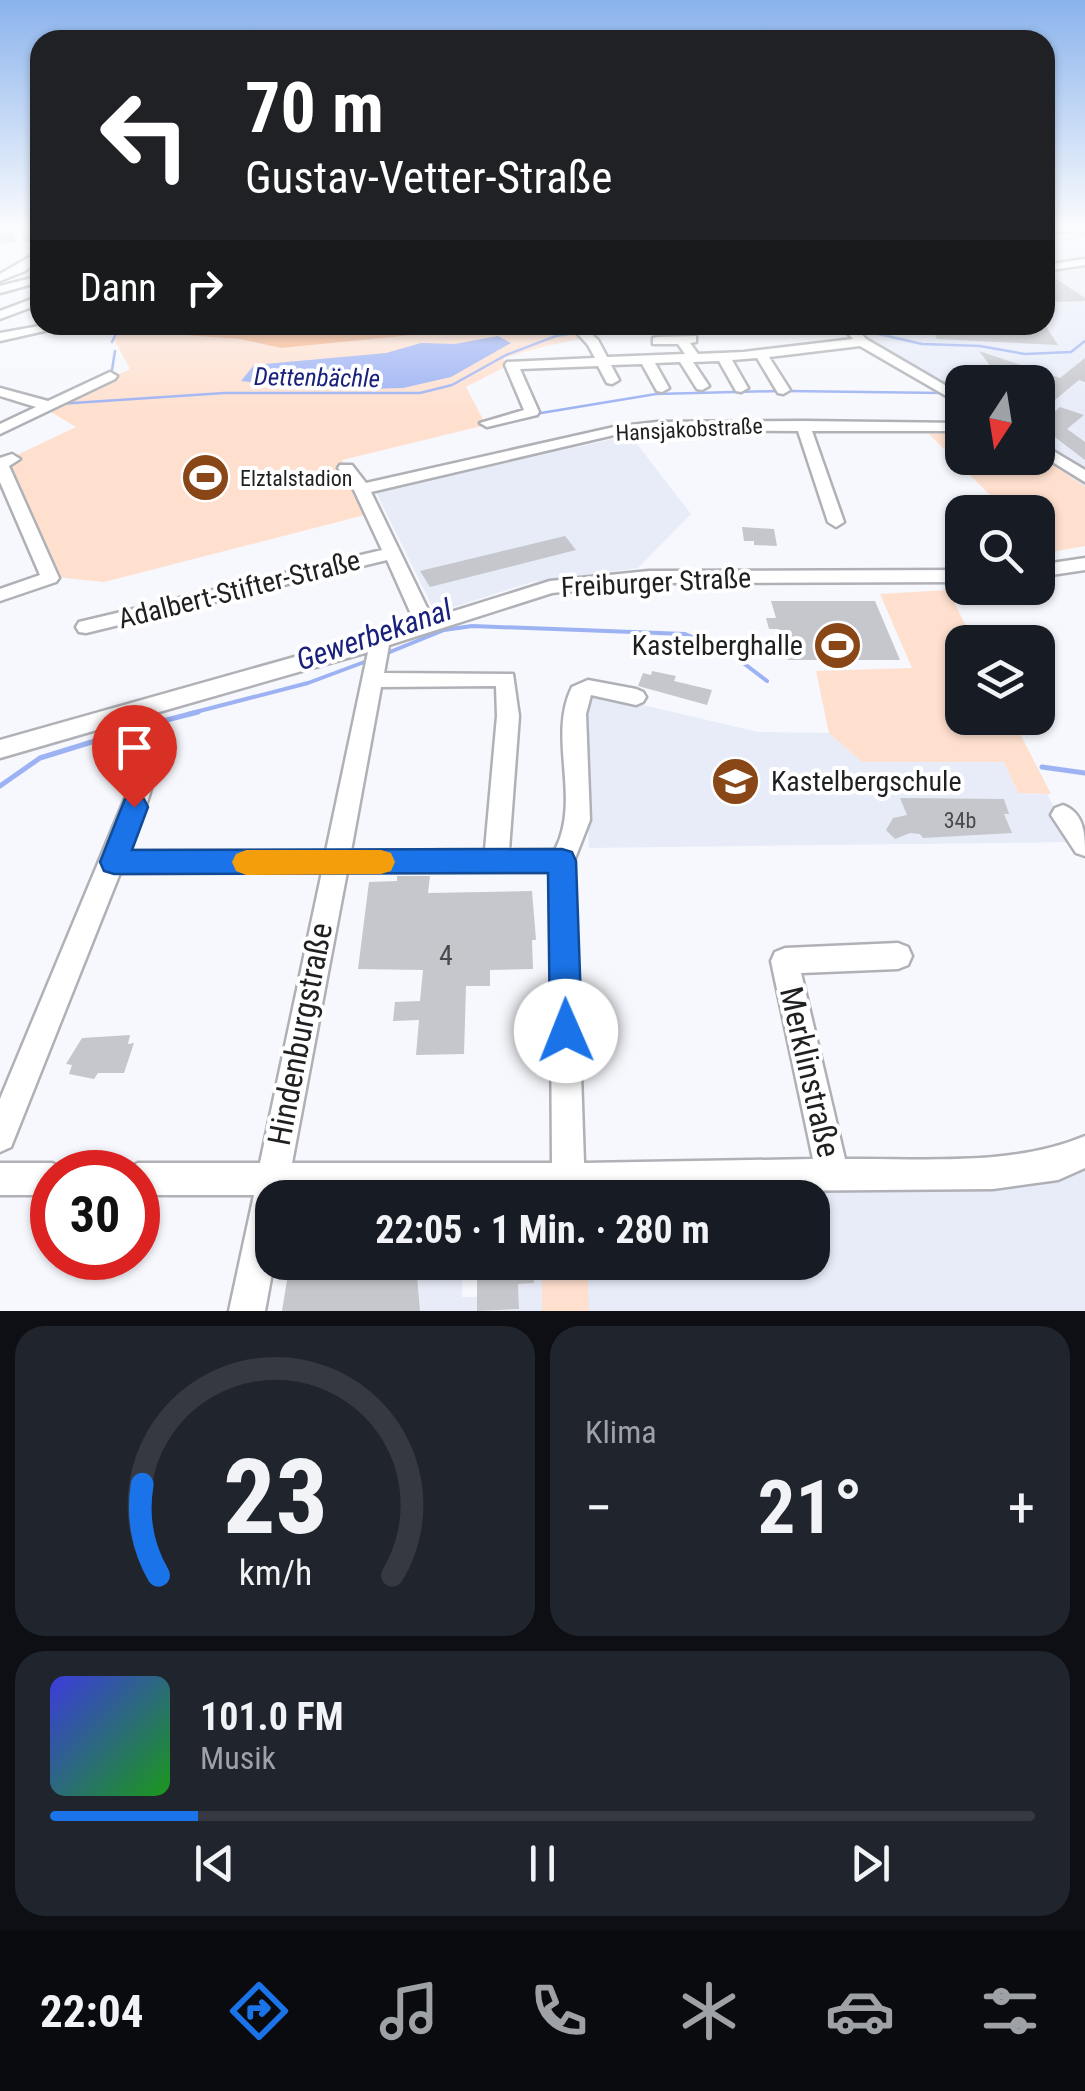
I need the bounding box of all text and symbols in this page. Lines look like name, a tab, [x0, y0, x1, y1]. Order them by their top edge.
text: 70 m	[245, 67, 384, 149]
icon: left	[80, 70, 210, 200]
text: Gustav-Vetter-Straße	[245, 151, 612, 204]
icon: right	[177, 260, 232, 315]
text: Dann	[80, 266, 157, 310]
water label: Dettenbächle	[254, 362, 380, 393]
north arrow	[945, 365, 1055, 475]
map controls	[945, 365, 1055, 735]
street label: Hansjakobstraße	[615, 413, 763, 446]
sports icon: Elztalstadion	[179, 452, 231, 504]
place label: Elztalstadion	[240, 466, 352, 491]
button: search	[945, 495, 1055, 605]
street label: Adalbert-Stifter-Straße	[115, 543, 364, 636]
street label: Freiburger Straße	[560, 561, 752, 604]
water label: Gewerbekanal	[292, 592, 456, 677]
sports icon: Kastelberghalle	[812, 619, 864, 671]
button: layers	[945, 625, 1055, 735]
place label: Kastelberghalle	[632, 629, 803, 662]
pin	[92, 705, 177, 808]
icon: arrive	[107, 720, 162, 775]
school or university icon: Kastelbergschule	[710, 755, 762, 807]
place label: Kastelbergschule	[771, 765, 962, 798]
house number: 34b	[944, 808, 976, 833]
street label: Hindenburgstraße	[260, 920, 340, 1148]
house number: 4	[439, 939, 453, 972]
position arrow	[514, 979, 618, 1083]
street label: Merklinstraße	[772, 983, 848, 1161]
speed limit sign: 30	[30, 1150, 160, 1280]
text: 22:05 · 1 Min. · 280 m	[375, 1208, 710, 1252]
text: Klima	[585, 1413, 657, 1451]
text: 23	[222, 1437, 328, 1558]
text: 21°	[758, 1463, 863, 1551]
text: −	[585, 1476, 613, 1540]
text: +	[1008, 1476, 1035, 1540]
text: km/h	[238, 1552, 312, 1594]
text: 101.0 FM	[200, 1695, 344, 1739]
text: Musik	[200, 1739, 276, 1777]
icon: previous	[187, 1836, 242, 1891]
icon: pause	[515, 1836, 570, 1891]
icon: next	[843, 1836, 898, 1891]
icon: directions	[224, 1976, 294, 2046]
icon: music	[374, 1976, 444, 2046]
icon: phone	[524, 1976, 594, 2046]
icon: climate	[674, 1976, 744, 2046]
icon: car	[825, 1976, 895, 2046]
icon: filters	[975, 1976, 1045, 2046]
text: 22:04	[40, 1985, 143, 2038]

